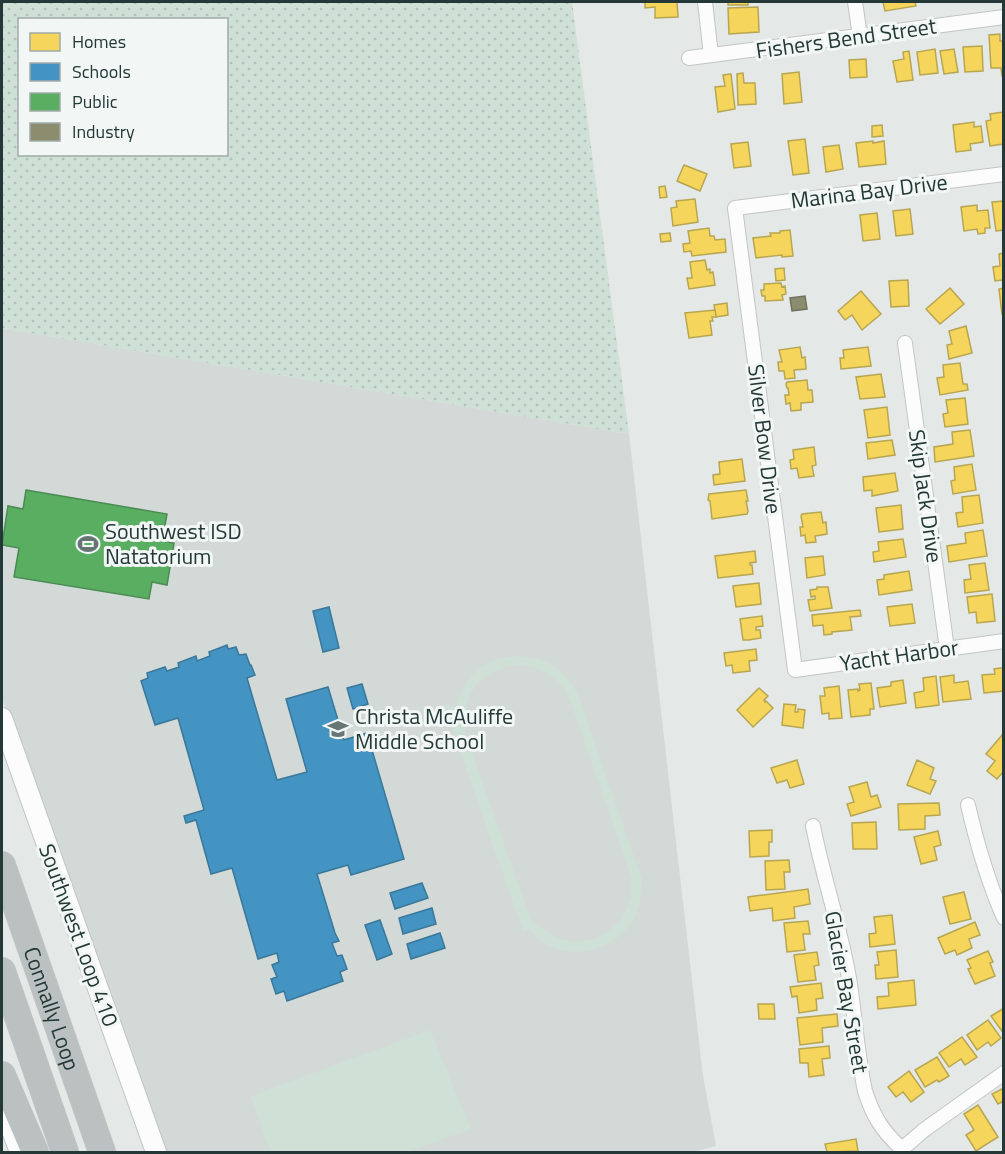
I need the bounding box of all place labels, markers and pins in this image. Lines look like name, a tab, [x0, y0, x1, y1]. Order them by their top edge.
place label: Southwest ISD Natatorium	[105, 514, 242, 573]
sports icon: Southwest ISD Natatorium	[76, 532, 100, 556]
place label: Christa McAuliffe Middle School	[355, 699, 513, 758]
school or university icon: Christa McAuliffe Middle School	[326, 717, 350, 741]

